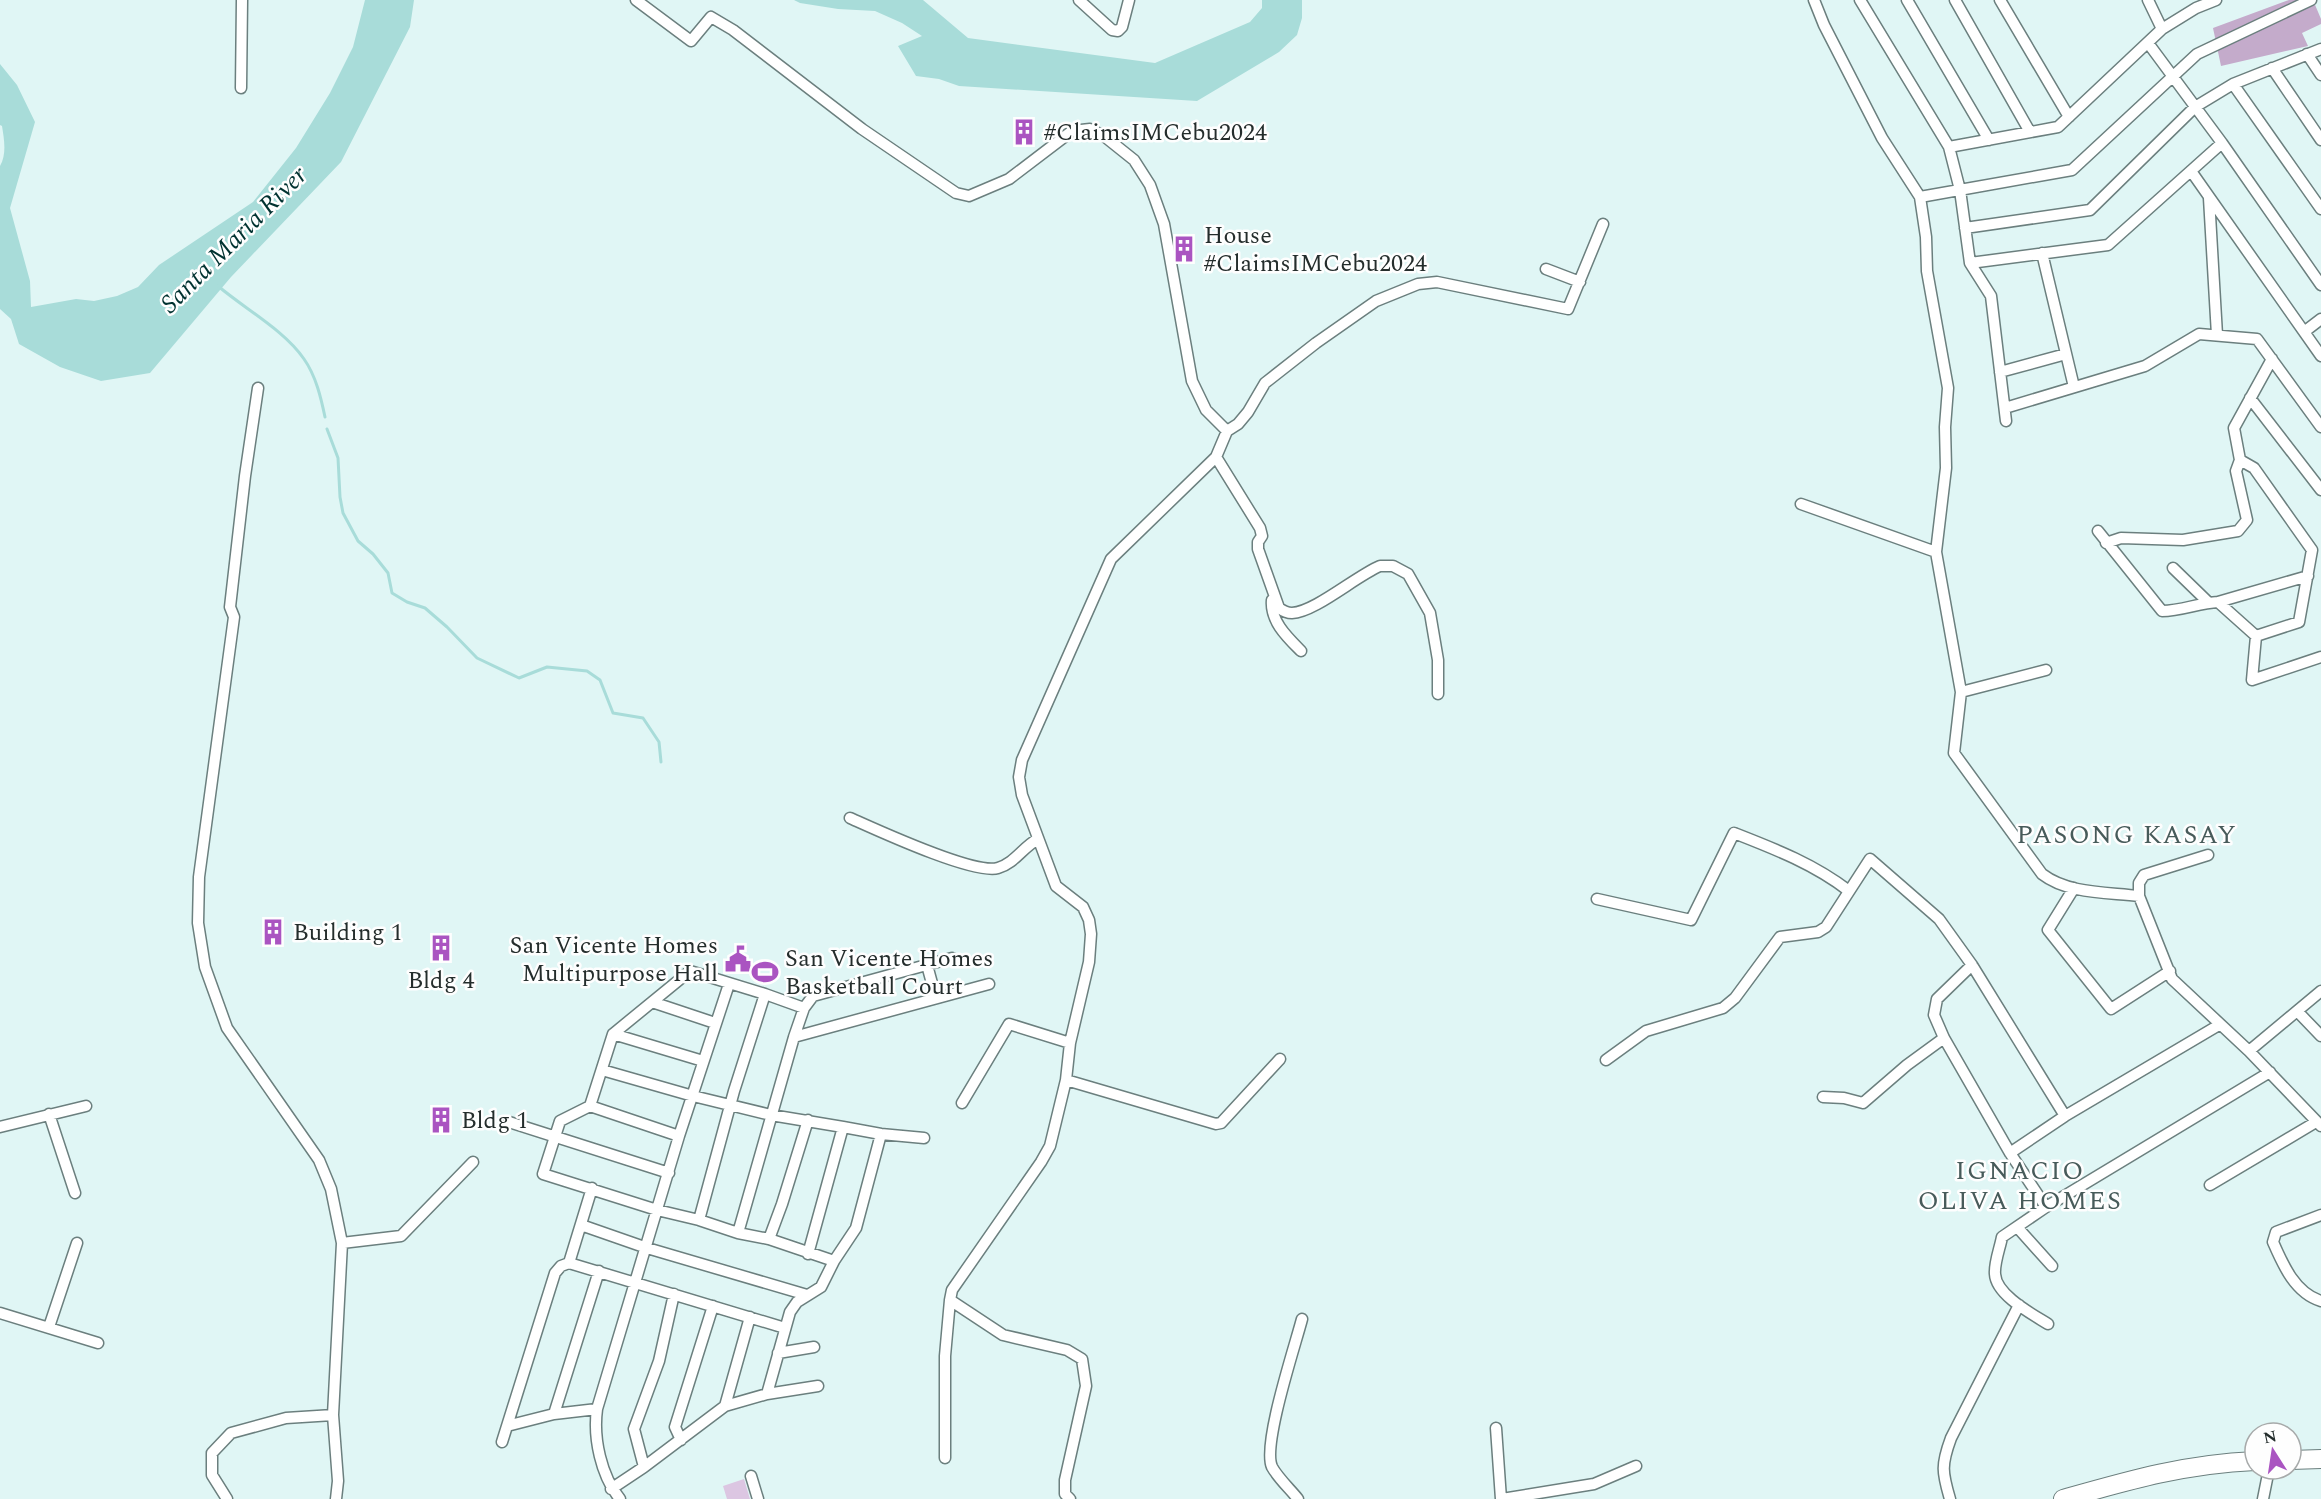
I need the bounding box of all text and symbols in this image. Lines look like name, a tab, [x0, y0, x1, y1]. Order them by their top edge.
place label: #ClaimsIMCebu2024	[1044, 115, 1267, 151]
building icon: #ClaimsIMCebu2024	[1009, 117, 1039, 147]
water label: Santa Maria River	[151, 156, 317, 323]
place label: House #ClaimsIMCebu2024	[1204, 218, 1427, 282]
building icon: House #ClaimsIMCebu2024	[1169, 234, 1199, 264]
district label: PASONG KASAY	[2016, 815, 2238, 855]
place label: Building 1	[293, 915, 403, 951]
building icon: Building 1	[258, 917, 288, 947]
place label: San Vicente Homes Multipurpose Hall	[510, 928, 718, 992]
building icon: Bldg 4	[426, 933, 456, 963]
place label: San Vicente Homes Basketball Court	[785, 941, 993, 1005]
public building icon: San Vicente Homes Multipurpose Hall	[723, 944, 753, 974]
sports icon: San Vicente Homes Basketball Court	[750, 957, 780, 987]
place label: Bldg 4	[407, 963, 475, 999]
place label: Bldg 1	[461, 1103, 528, 1139]
building icon: Bldg 1	[426, 1105, 456, 1135]
district label: IGNACIO OLIVA HOMES	[1918, 1151, 2122, 1221]
north arrow	[2243, 1421, 2303, 1481]
text: N	[2261, 1424, 2279, 1450]

